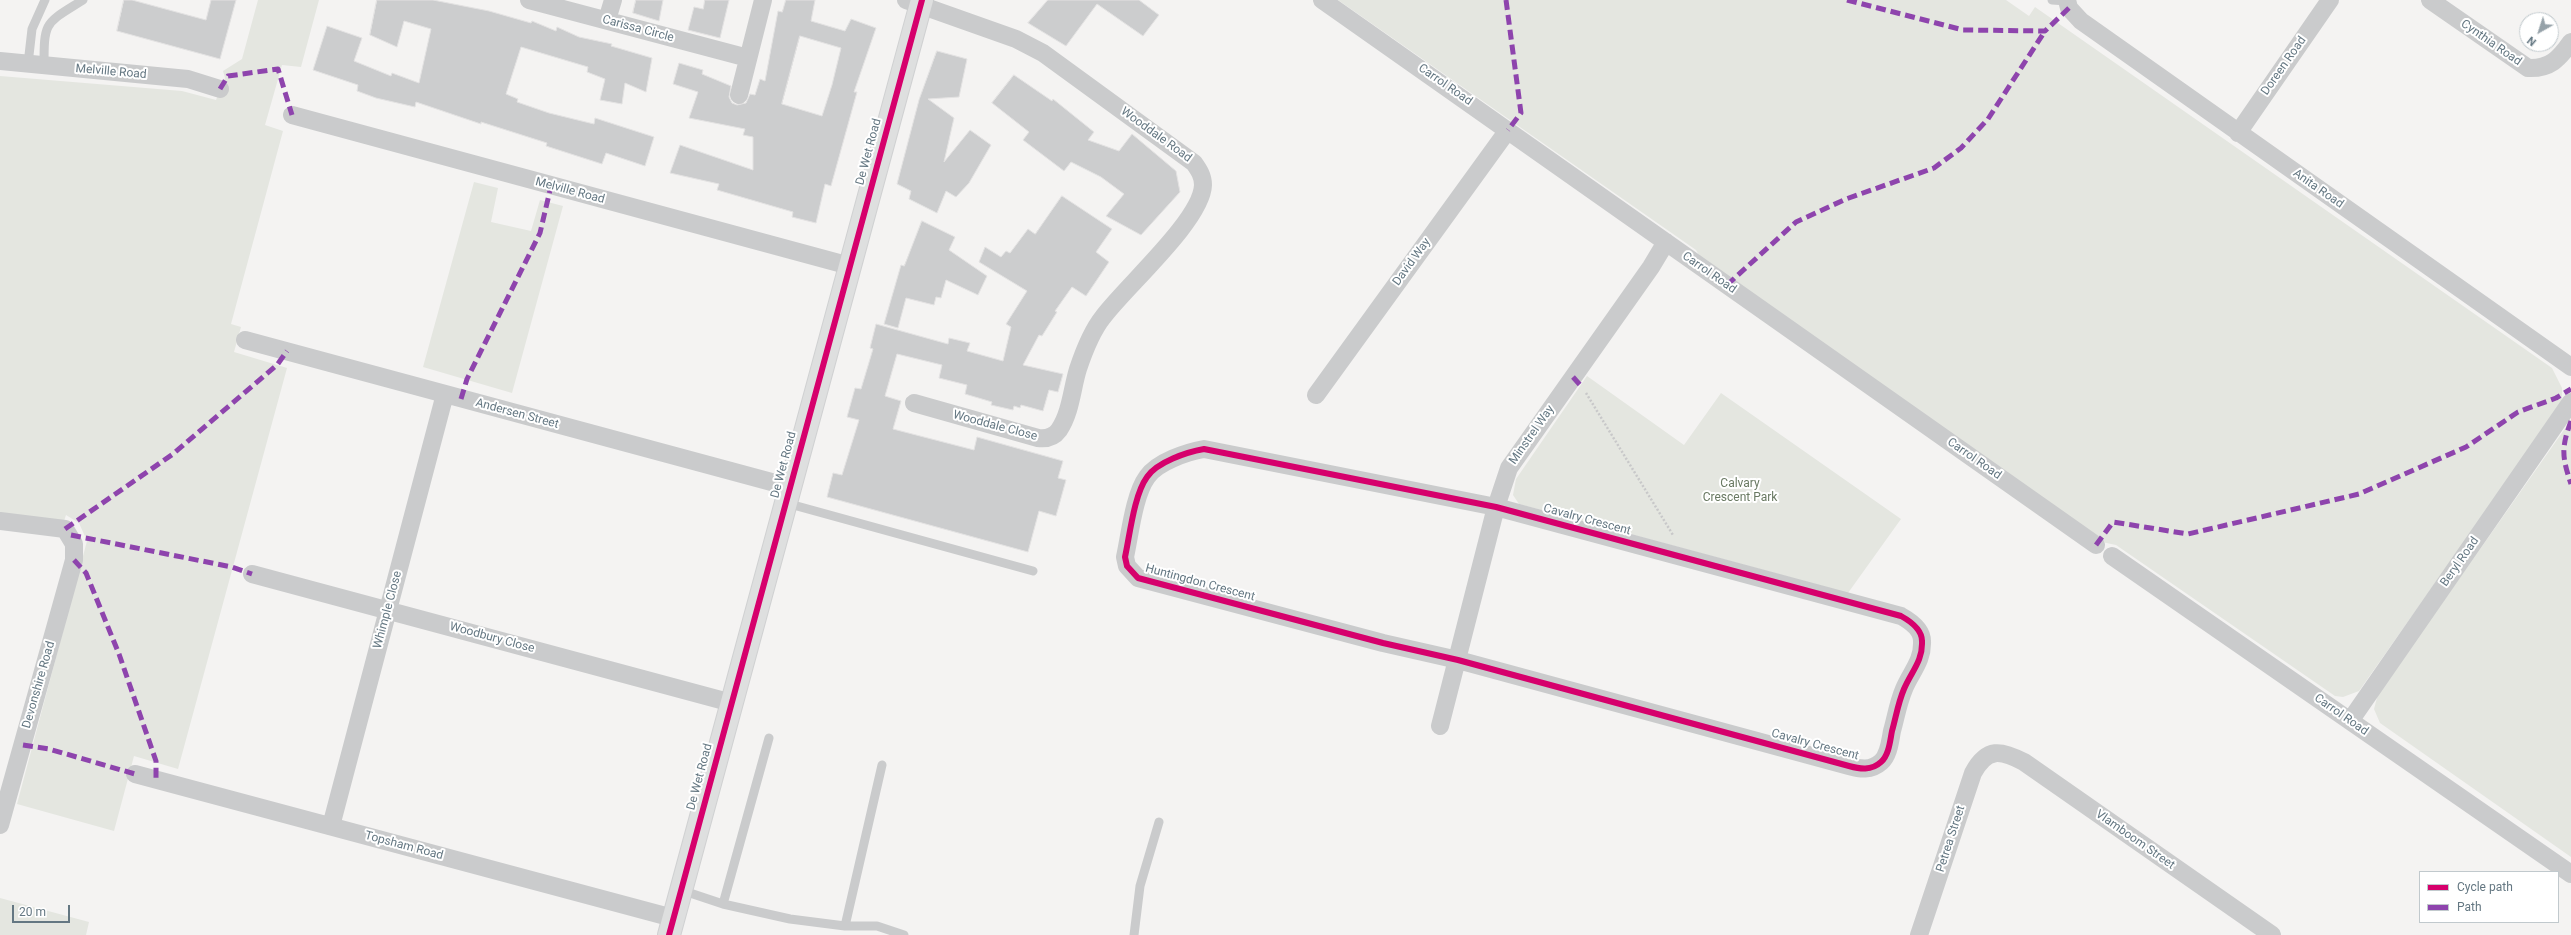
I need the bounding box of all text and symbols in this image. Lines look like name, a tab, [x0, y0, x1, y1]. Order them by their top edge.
north arrow	[2519, 12, 2559, 52]
street label: Carissa Circle	[601, 13, 675, 45]
street label: Cynthia Road	[2458, 17, 2524, 69]
text: N	[2525, 33, 2539, 48]
street label: Doreen Road	[2258, 34, 2310, 98]
street label: Carrol Road	[1415, 61, 1475, 109]
street label: Melville Road	[75, 62, 147, 82]
street label: Wooddale Road	[1118, 104, 1194, 166]
street label: De Wet Road	[853, 117, 885, 187]
street label: Anita Road	[2290, 166, 2346, 212]
street label: Melville Road	[534, 175, 606, 207]
street label: David Way	[1390, 235, 1434, 289]
street label: Carrol Road	[1679, 249, 1739, 297]
street label: Andersen Street	[474, 396, 560, 432]
street label: Minstrel Way	[1506, 403, 1558, 467]
street label: Wooddale Close	[951, 408, 1039, 444]
street label: De Wet Road	[768, 430, 800, 500]
street label: Carrol Road	[1944, 435, 2004, 483]
park label: Calvary Crescent Park	[1703, 477, 1777, 505]
street label: Cavalry Crescent	[1542, 501, 1632, 539]
street label: Beryl Road	[2438, 534, 2482, 590]
street label: Huntingdon Crescent	[1144, 561, 1256, 605]
street label: Whimple Close	[371, 570, 405, 650]
street label: Woodbury Close	[448, 620, 536, 656]
street label: Devonshire Road	[20, 640, 58, 730]
street label: Carrol Road	[2311, 691, 2371, 739]
street label: Cavalry Crescent	[1770, 726, 1860, 764]
street label: De Wet Road	[684, 742, 716, 812]
street label: Petrea Street	[1933, 804, 1969, 874]
street label: Vlamboom Street	[2093, 807, 2177, 873]
street label: Topsham Road	[363, 829, 445, 863]
legend	[2419, 871, 2559, 923]
text: Cycle path	[2457, 880, 2513, 894]
scale bar	[14, 897, 72, 923]
text: Path	[2457, 900, 2482, 914]
text: 20 m	[19, 905, 46, 919]

